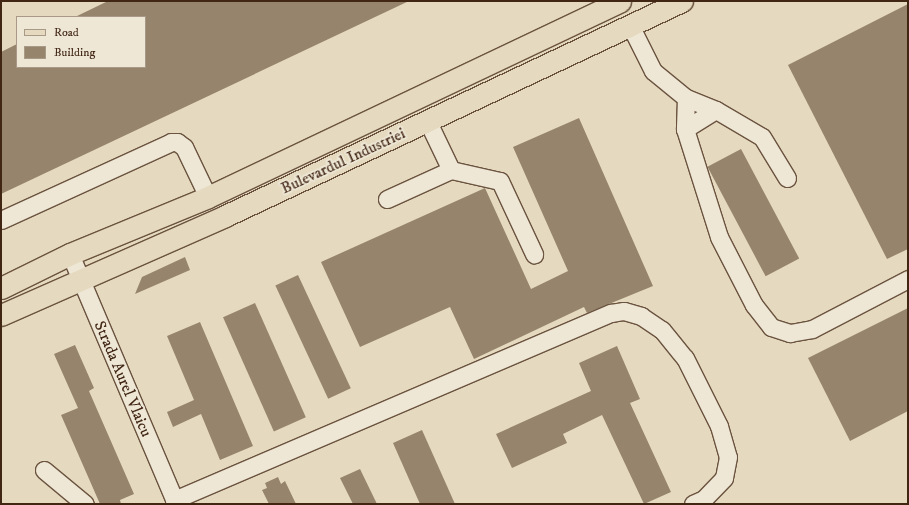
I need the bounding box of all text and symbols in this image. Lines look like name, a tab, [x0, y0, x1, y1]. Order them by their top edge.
legend	[16, 16, 146, 68]
text: Road	[54, 25, 79, 40]
text: Building	[54, 45, 95, 60]
street label: Bulevardul Industriei	[278, 124, 408, 198]
street label: Strada Aurel Vlaicu	[90, 318, 156, 440]

